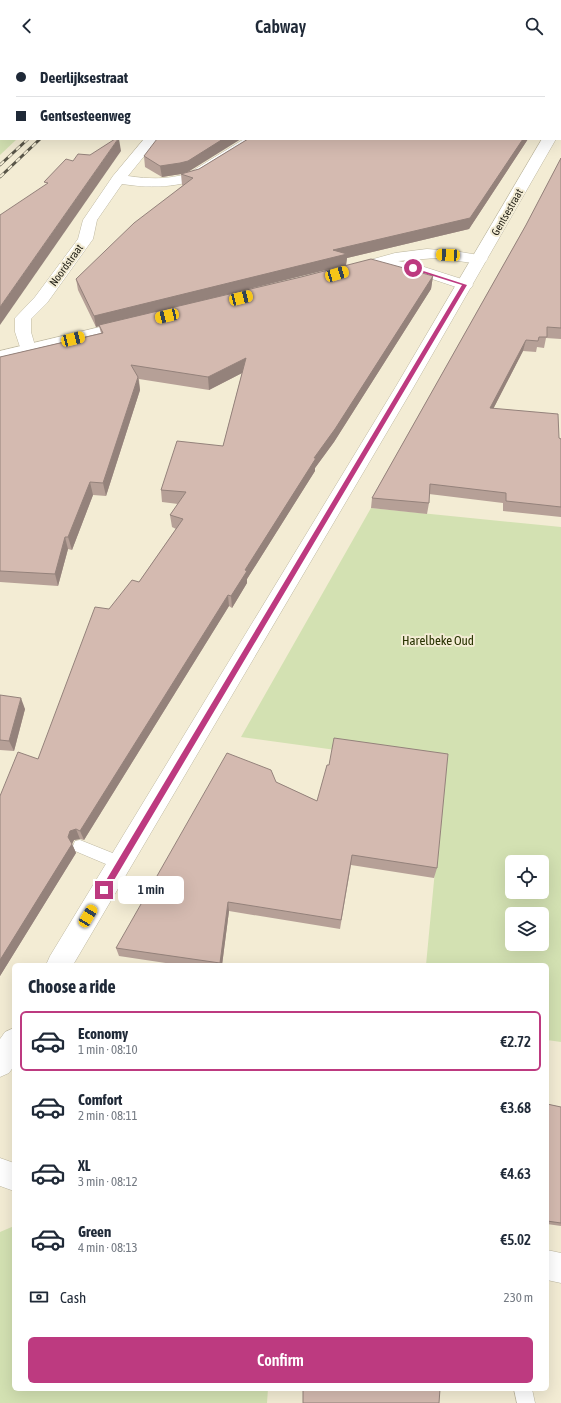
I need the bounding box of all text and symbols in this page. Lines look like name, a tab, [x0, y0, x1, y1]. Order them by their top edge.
icon: back	[16, 15, 38, 37]
icon: search	[523, 15, 545, 37]
text: Cabway	[255, 16, 306, 37]
text: Deerlijksestraat	[40, 69, 128, 86]
text: Gentsesteenweg	[40, 107, 131, 124]
street label: Gentsestraat	[489, 187, 525, 237]
street label: Noordstraat	[47, 242, 85, 288]
car	[436, 248, 460, 262]
route start	[404, 259, 422, 277]
car	[324, 265, 350, 283]
car	[228, 289, 254, 307]
car	[154, 307, 180, 325]
car	[60, 330, 86, 348]
park label: Harelbeke Oud	[402, 633, 474, 648]
map controls	[505, 855, 549, 951]
button: locate	[505, 855, 549, 899]
callout: 1 min	[118, 876, 184, 904]
route end	[95, 881, 113, 899]
text: 1 min	[138, 882, 164, 897]
car	[77, 903, 99, 929]
button: layers	[505, 907, 549, 951]
text: Choose a ride	[28, 976, 116, 997]
icon: car	[30, 1023, 66, 1059]
text: Economy	[78, 1025, 128, 1042]
text: €2.72	[500, 1033, 531, 1050]
text: 1 min · 08:10	[78, 1042, 138, 1057]
icon: car	[30, 1089, 66, 1125]
text: Comfort	[78, 1091, 122, 1108]
text: €3.68	[500, 1099, 531, 1116]
text: 2 min · 08:11	[78, 1108, 138, 1123]
icon: car	[30, 1155, 66, 1191]
text: XL	[78, 1157, 91, 1174]
text: €4.63	[500, 1165, 531, 1182]
text: 3 min · 08:12	[78, 1174, 138, 1189]
icon: car	[30, 1221, 66, 1257]
text: Green	[78, 1223, 111, 1240]
text: €5.02	[500, 1231, 531, 1248]
text: 4 min · 08:13	[78, 1240, 138, 1255]
icon: cash	[28, 1286, 50, 1308]
text: Cash	[60, 1289, 86, 1306]
text: 230 m	[504, 1290, 533, 1305]
button: Confirm	[28, 1337, 533, 1383]

